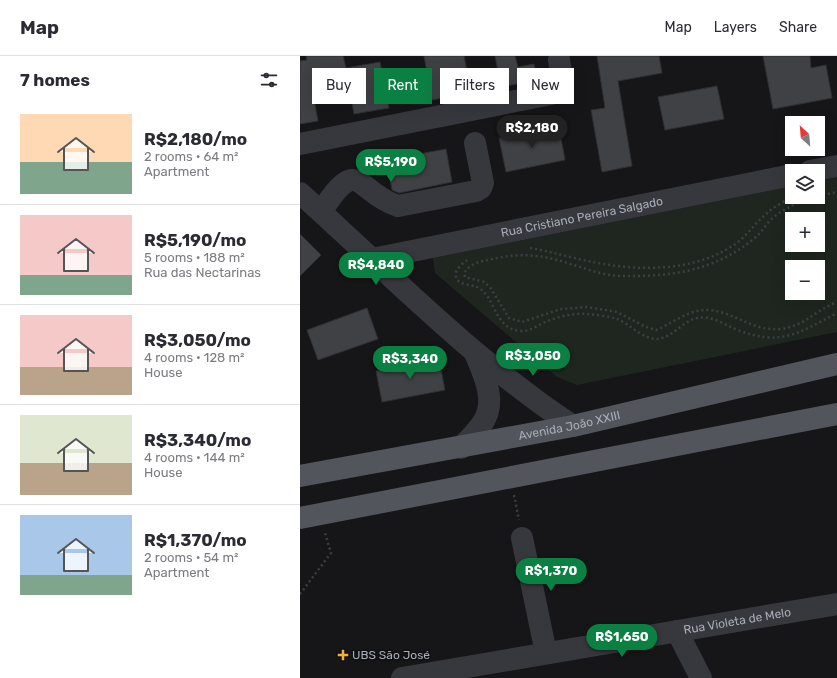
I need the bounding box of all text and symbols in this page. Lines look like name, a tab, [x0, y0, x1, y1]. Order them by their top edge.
text: Map	[20, 16, 59, 39]
text: Map	[665, 19, 692, 36]
text: Layers	[714, 19, 757, 36]
text: Share	[779, 19, 817, 36]
chip: Buy	[312, 68, 366, 104]
chip: Rent	[374, 68, 432, 104]
chip: Filters	[440, 68, 509, 104]
chip: New	[517, 68, 574, 104]
icon: filters	[258, 69, 280, 91]
text: 7 homes	[20, 70, 90, 90]
pin: R$2,180	[495, 115, 569, 149]
north arrow	[785, 116, 825, 156]
map controls	[785, 116, 825, 300]
text: R$2,180	[506, 120, 559, 135]
text: R$2,180/mo	[144, 129, 247, 149]
icon: home	[52, 130, 100, 178]
text: 2 rooms · 64 m²	[144, 149, 239, 164]
pin: R$5,190	[354, 149, 428, 183]
text: R$5,190	[365, 154, 417, 169]
text: Apartment	[144, 164, 209, 179]
button: layers	[785, 164, 825, 204]
street label: Rua Cristiano Pereira Salgado	[500, 194, 664, 240]
button: +	[785, 212, 825, 252]
text: R$5,190/mo	[144, 230, 246, 250]
icon: home	[52, 231, 100, 279]
text: 5 rooms · 188 m²	[144, 250, 245, 265]
pin: R$4,840	[339, 252, 413, 286]
text: R$4,840	[348, 257, 404, 272]
button: −	[785, 260, 825, 300]
text: Rua das Nectarinas	[144, 265, 261, 280]
text: R$3,050/mo	[144, 330, 251, 350]
icon: home	[52, 331, 100, 379]
pin: R$3,050	[496, 343, 570, 377]
pin: R$3,340	[373, 346, 447, 380]
text: R$3,050	[505, 348, 561, 363]
text: 4 rooms · 128 m²	[144, 350, 244, 365]
text: R$3,340	[382, 351, 438, 366]
text: House	[144, 365, 182, 380]
street label: Avenida João XXIII	[517, 408, 622, 443]
text: R$3,340/mo	[144, 430, 251, 450]
icon: home	[52, 431, 100, 479]
text: 4 rooms · 144 m²	[144, 450, 245, 465]
text: House	[144, 465, 182, 480]
text: R$1,370/mo	[144, 530, 247, 550]
icon: home	[52, 531, 100, 579]
text: 2 rooms · 54 m²	[144, 550, 238, 565]
pin: R$1,370	[514, 558, 588, 592]
text: R$1,370	[525, 563, 577, 578]
text: Apartment	[144, 565, 209, 580]
street label: Rua Violeta de Melo	[682, 605, 792, 637]
pin: R$1,650	[585, 624, 659, 658]
text: R$1,650	[595, 629, 649, 644]
place label: UBS São José	[352, 648, 430, 662]
marker: UBS São José	[337, 649, 349, 661]

